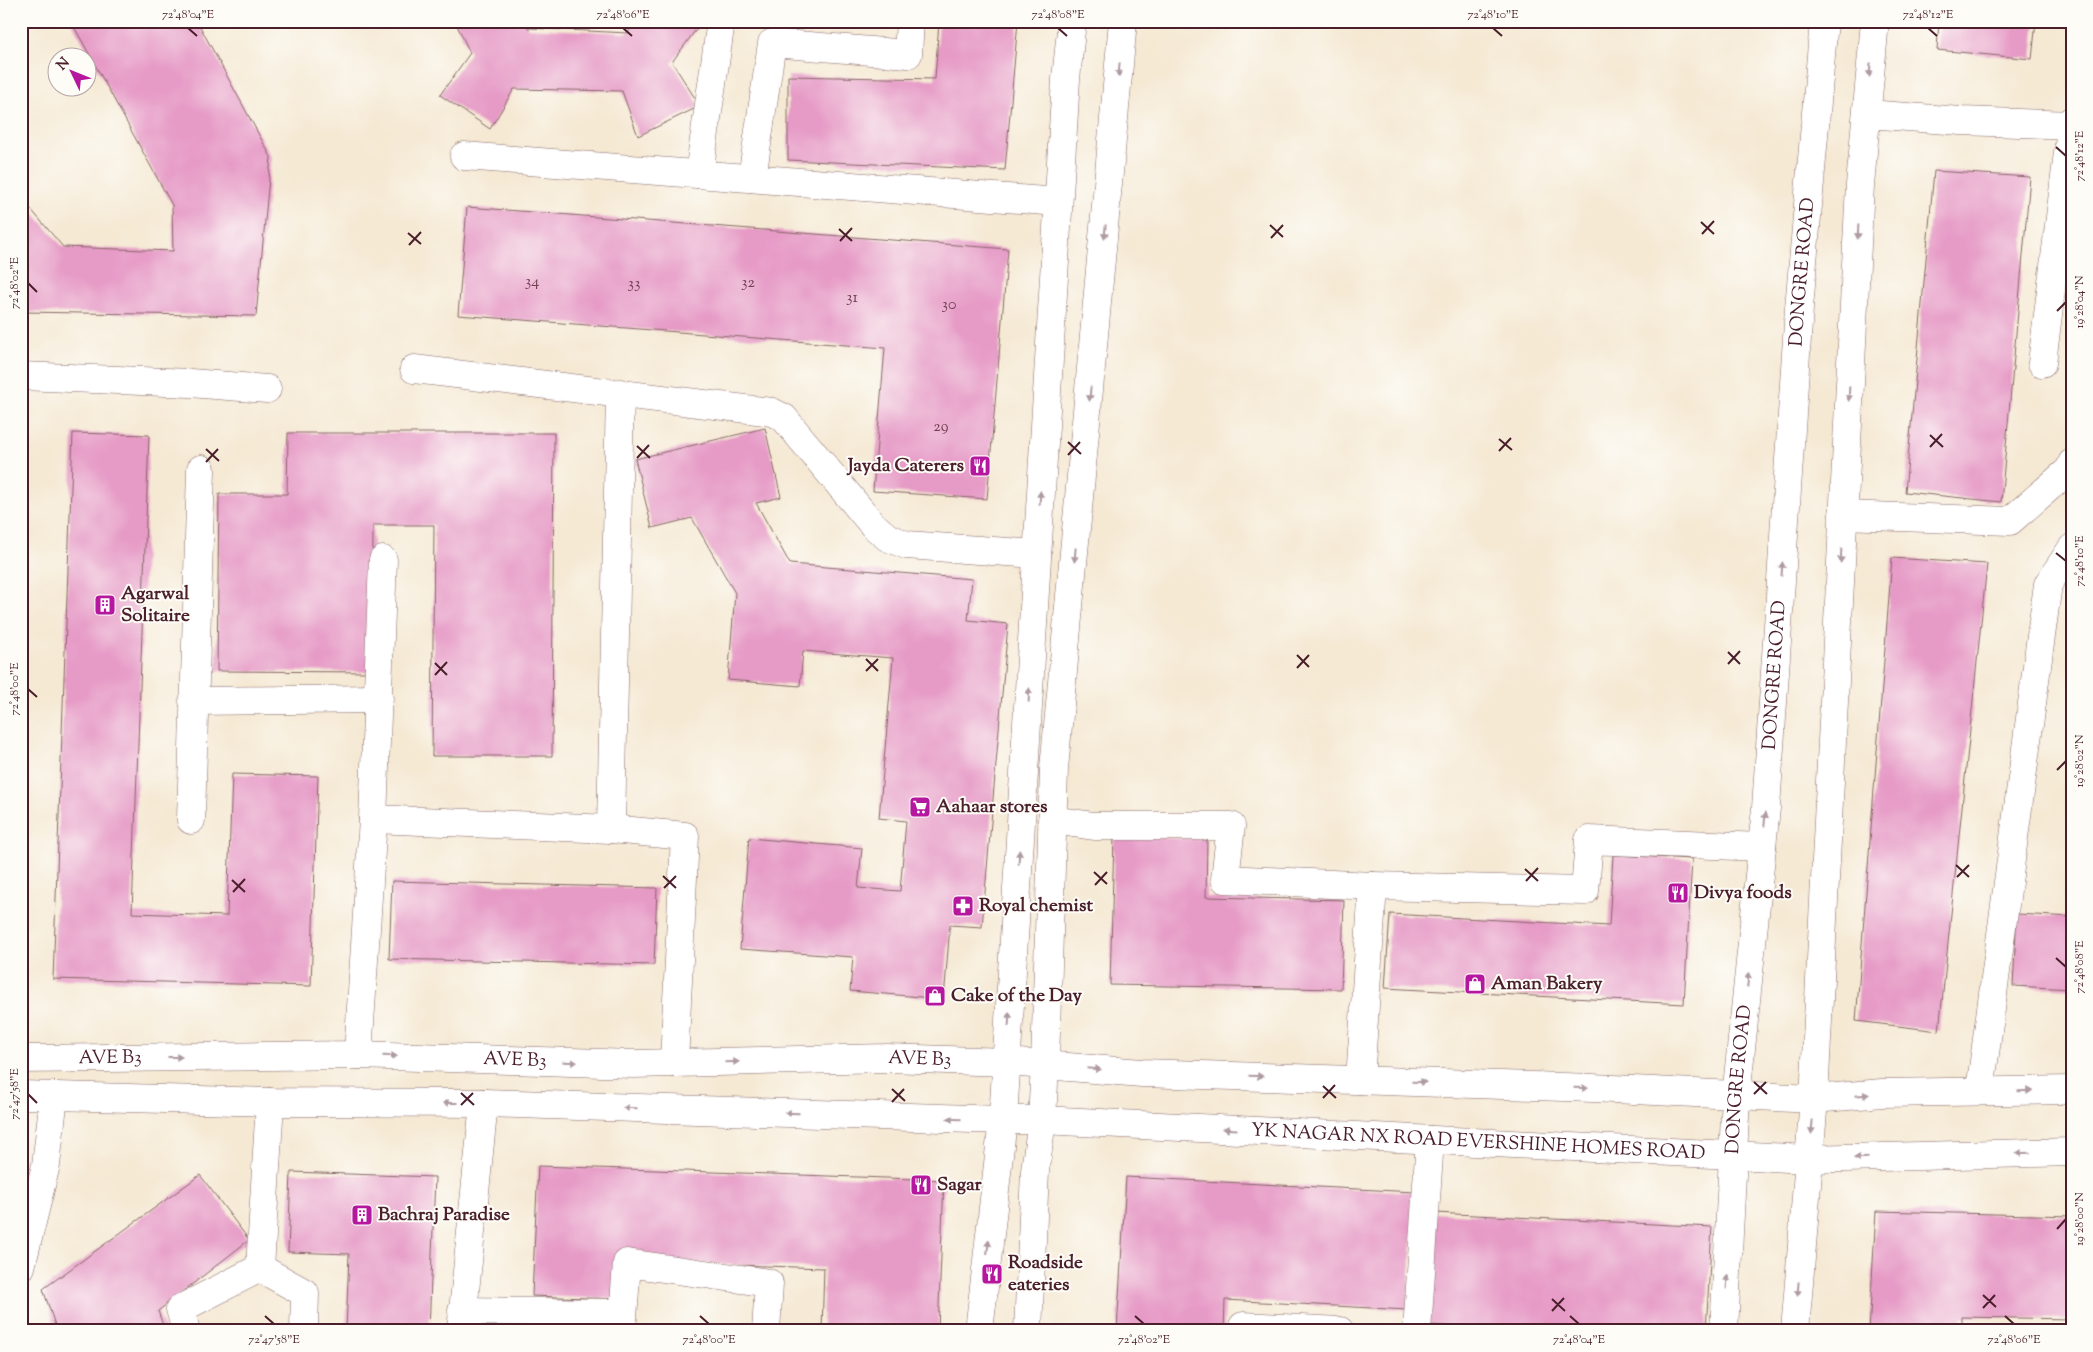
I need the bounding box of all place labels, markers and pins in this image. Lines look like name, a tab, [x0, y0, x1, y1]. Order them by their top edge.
place label: Jayda Caterers	[846, 453, 965, 480]
restaurant icon: Jayda Caterers	[968, 454, 992, 478]
place label: Agarwal Solitaire	[121, 581, 190, 630]
building icon: Agarwal Solitaire	[93, 593, 117, 617]
place label: Aahaar stores	[936, 794, 1048, 821]
supermarket icon: Aahaar stores	[908, 795, 932, 819]
place label: Divya foods	[1694, 880, 1792, 907]
restaurant icon: Divya foods	[1666, 881, 1690, 905]
place label: Royal chemist	[979, 893, 1093, 920]
pharmacy icon: Royal chemist	[951, 894, 975, 918]
place label: Aman Bakery	[1491, 971, 1603, 998]
shop icon: Aman Bakery	[1463, 972, 1487, 996]
place label: Cake of the Day	[951, 983, 1083, 1010]
shop icon: Cake of the Day	[923, 984, 947, 1008]
place label: Sagar	[937, 1172, 983, 1199]
restaurant icon: Sagar	[909, 1173, 933, 1197]
place label: Bachraj Paradise	[378, 1202, 510, 1229]
building icon: Bachraj Paradise	[350, 1203, 374, 1227]
place label: Roadside eateries	[1008, 1250, 1083, 1299]
restaurant icon: Roadside eateries	[980, 1262, 1004, 1286]

